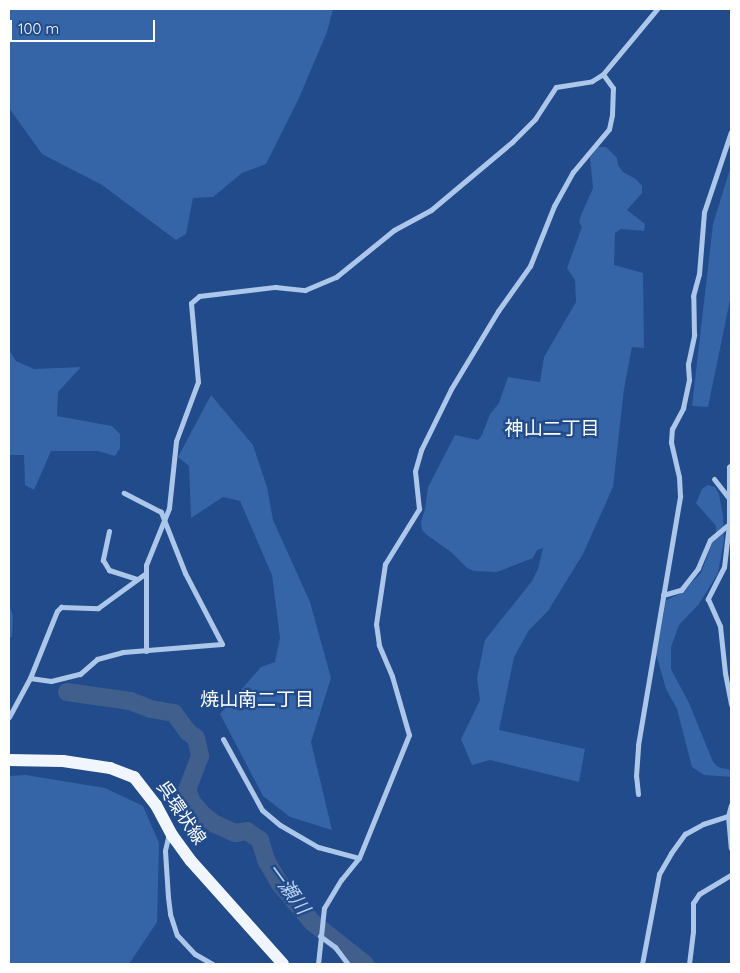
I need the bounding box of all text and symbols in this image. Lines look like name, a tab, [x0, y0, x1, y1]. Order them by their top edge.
scale bar	[12, 10, 158, 42]
text: 100 m	[18, 19, 59, 38]
district label: 神山二丁目	[505, 418, 599, 440]
district label: 焼山南二丁目	[200, 689, 314, 711]
street label: 呉環状線	[152, 777, 210, 849]
water label: 一瀬川	[262, 859, 314, 919]

